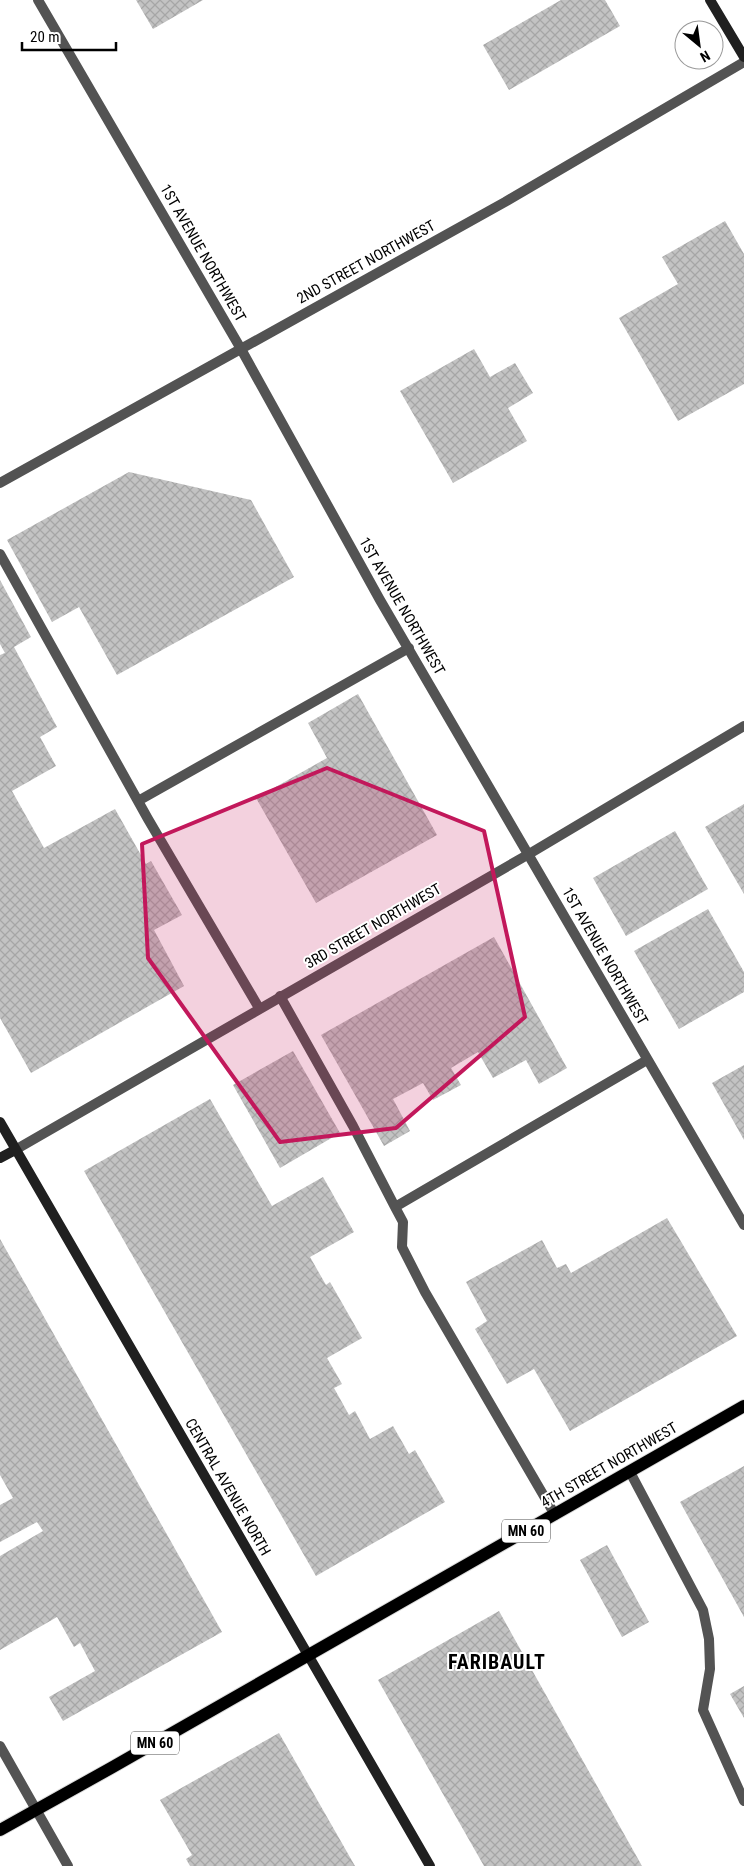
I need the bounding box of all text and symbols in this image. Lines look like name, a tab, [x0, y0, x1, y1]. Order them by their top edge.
scale bar	[22, 20, 116, 52]
north arrow	[674, 20, 724, 70]
text: 20 m	[30, 28, 60, 46]
text: N	[698, 47, 713, 65]
street label: 1ST AVENUE NORTHWEST	[156, 181, 250, 325]
street label: 2ND STREET NORTHWEST	[294, 216, 439, 308]
street label: 1ST AVENUE NORTHWEST	[355, 534, 449, 678]
street label: 3RD STREET NORTHWEST	[302, 880, 444, 972]
street label: 1ST AVENUE NORTHWEST	[558, 884, 652, 1028]
street label: CENTRAL AVENUE NORTH	[181, 1415, 275, 1559]
street label: 4TH STREET NORTHWEST	[537, 1418, 681, 1511]
road number: MN 60	[502, 1520, 550, 1542]
district label: FARIBAULT	[448, 1650, 546, 1674]
road number: MN 60	[131, 1732, 179, 1755]

